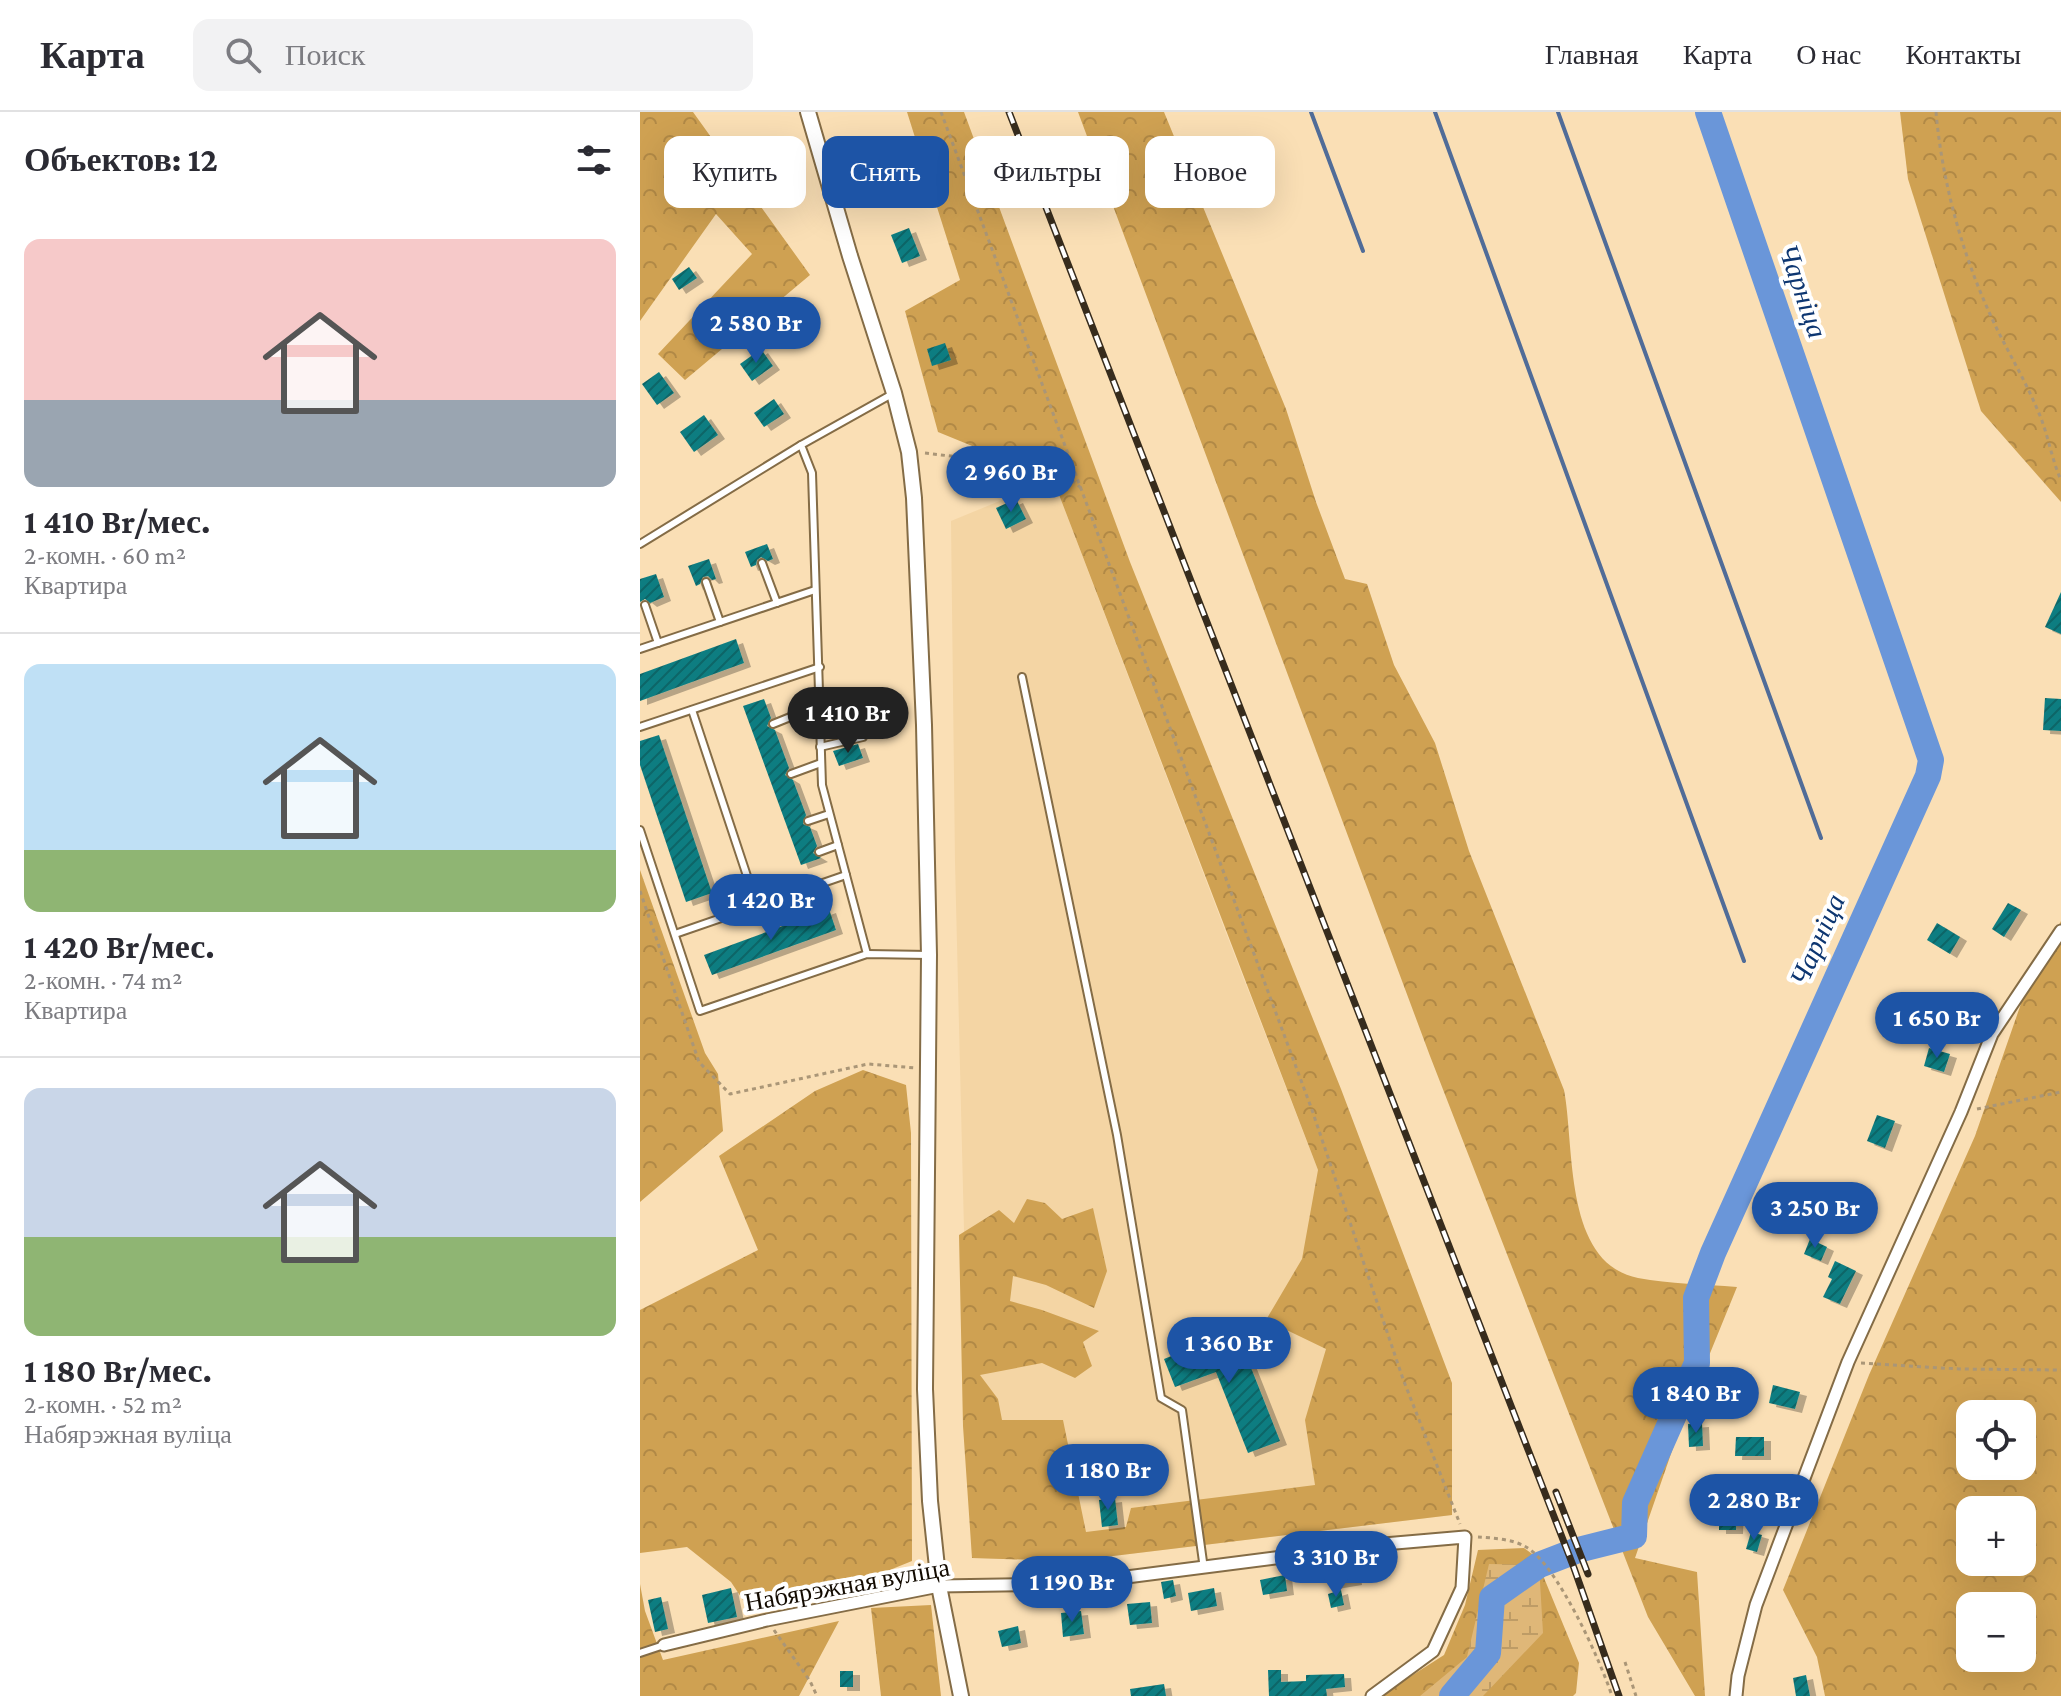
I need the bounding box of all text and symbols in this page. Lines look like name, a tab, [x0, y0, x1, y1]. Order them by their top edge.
search box	[193, 19, 753, 91]
icon: search	[221, 33, 265, 77]
text: Карта	[40, 34, 145, 76]
text: Поиск	[285, 38, 365, 71]
text: Главная	[1545, 39, 1639, 70]
text: Карта	[1683, 39, 1752, 70]
text: О нас	[1796, 39, 1861, 70]
text: Контакты	[1905, 39, 2021, 70]
chip: Купить	[664, 136, 806, 208]
chip: Снять	[822, 136, 949, 208]
chip: Фильтры	[965, 136, 1129, 208]
chip: Новое	[1145, 136, 1275, 208]
icon: filters	[572, 138, 616, 182]
text: Объектов: 12	[24, 141, 218, 178]
water label: Чарніца	[1773, 240, 1833, 342]
icon: home	[248, 291, 392, 435]
pin: 2 580 Br	[673, 297, 839, 365]
text: 2 580 Br	[710, 308, 802, 337]
pin: 2 960 Br	[928, 446, 1094, 514]
text: 2 960 Br	[964, 457, 1058, 486]
text: 1 410 Br/мес.	[24, 503, 210, 540]
text: 2-комн. · 60 m²	[24, 541, 186, 570]
text: Квартира	[24, 571, 127, 600]
pin: 1 410 Br	[765, 687, 931, 755]
text: 1 410 Br	[806, 698, 890, 727]
icon: home	[248, 716, 392, 860]
pin: 1 420 Br	[688, 874, 854, 942]
text: 1 420 Br	[727, 885, 815, 914]
water label: Чарніца	[1783, 889, 1851, 991]
text: 1 420 Br/мес.	[24, 928, 215, 965]
text: 2-комн. · 74 m²	[24, 966, 182, 995]
pin: 1 650 Br	[1854, 992, 2020, 1060]
text: Квартира	[24, 996, 127, 1025]
text: 1 650 Br	[1893, 1003, 1981, 1032]
icon: home	[248, 1140, 392, 1284]
pin: 3 250 Br	[1732, 1182, 1898, 1250]
text: 3 250 Br	[1770, 1193, 1860, 1222]
pin: 1 360 Br	[1146, 1317, 1312, 1385]
text: 1 360 Br	[1185, 1328, 1273, 1357]
text: 1 180 Br/мес.	[24, 1352, 212, 1389]
pin: 1 840 Br	[1613, 1367, 1779, 1435]
text: 1 840 Br	[1651, 1378, 1741, 1407]
text: 2-комн. · 52 m²	[24, 1390, 182, 1419]
map controls	[1956, 1400, 2036, 1672]
button: locate	[1956, 1400, 2036, 1480]
text: Набярэжная вуліца	[24, 1420, 232, 1449]
pin: 1 180 Br	[1025, 1444, 1191, 1512]
text: 1 180 Br	[1065, 1455, 1151, 1484]
pin: 2 280 Br	[1671, 1474, 1837, 1542]
text: 2 280 Br	[1707, 1485, 1801, 1514]
button: +	[1956, 1496, 2036, 1576]
pin: 3 310 Br	[1253, 1531, 1419, 1599]
text: 3 310 Br	[1293, 1542, 1379, 1571]
street label: Набярэжная вуліца	[742, 1553, 952, 1617]
pin: 1 190 Br	[989, 1556, 1155, 1624]
text: 1 190 Br	[1029, 1567, 1115, 1596]
button: −	[1956, 1592, 2036, 1672]

